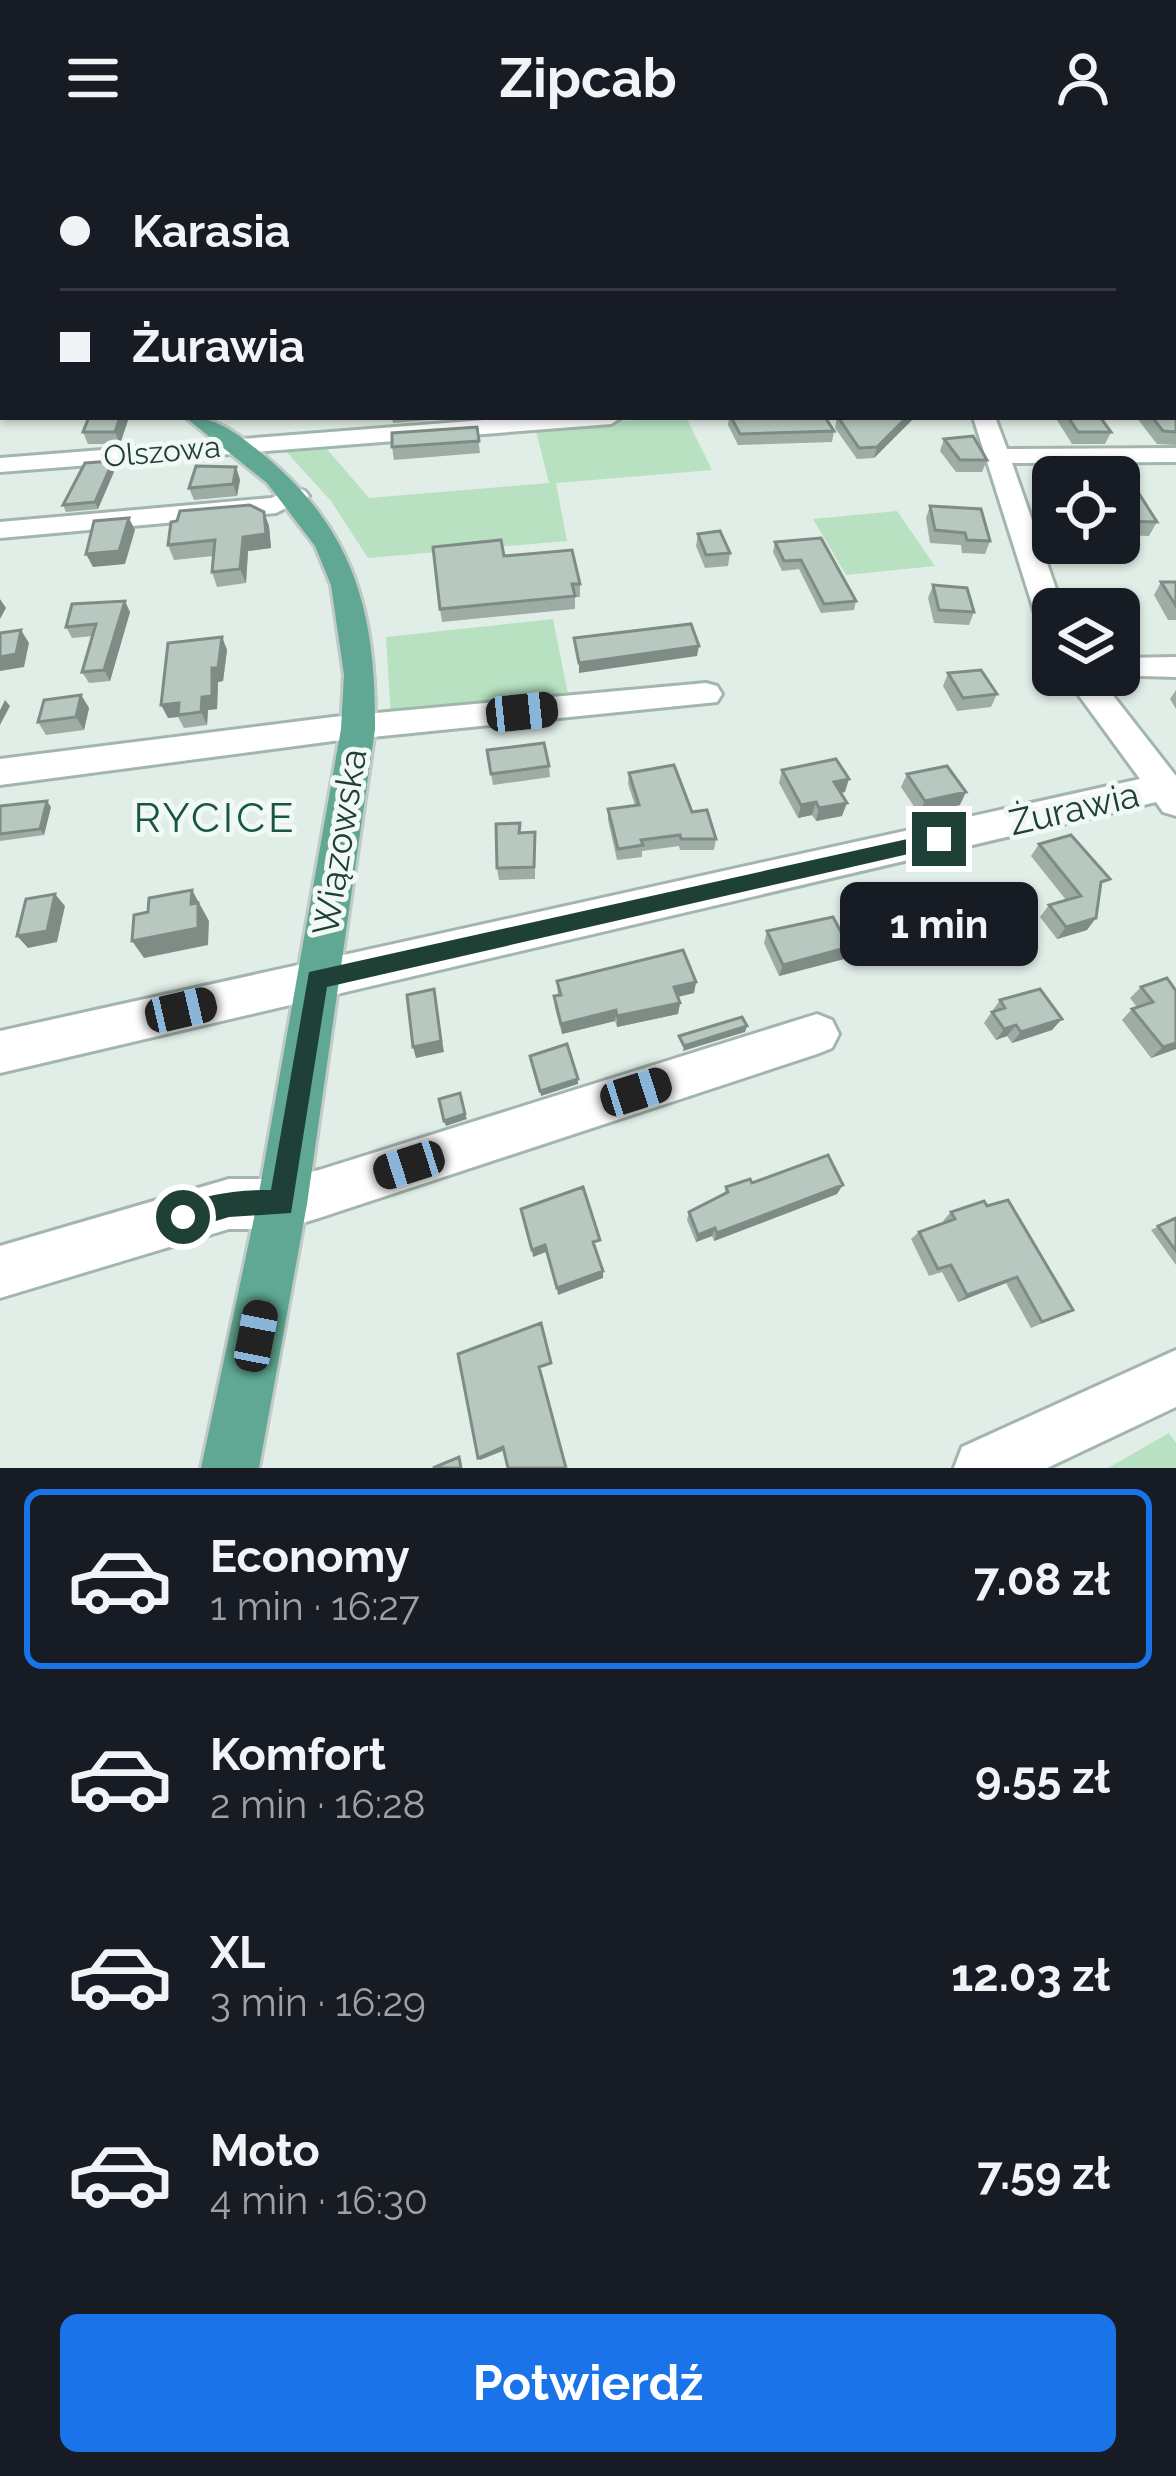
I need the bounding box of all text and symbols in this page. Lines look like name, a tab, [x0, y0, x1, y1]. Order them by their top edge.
icon: menu	[60, 45, 126, 111]
icon: person	[1050, 45, 1116, 111]
text: Zipcab	[499, 46, 677, 110]
text: Karasia	[132, 205, 290, 258]
text: Żurawia	[132, 320, 305, 373]
street label: Olszowa	[102, 429, 222, 474]
map controls	[1032, 456, 1140, 696]
button: locate	[1032, 456, 1140, 564]
button: layers	[1032, 588, 1140, 696]
car	[484, 690, 560, 734]
street label: Wiązowska	[304, 746, 374, 938]
street label: Żurawia	[1005, 773, 1143, 843]
district label: RYCICE	[133, 793, 297, 842]
route end	[912, 812, 966, 866]
callout: 1 min	[840, 881, 1038, 965]
text: 1 min	[890, 901, 988, 947]
car	[142, 984, 220, 1036]
car	[596, 1064, 676, 1120]
car	[369, 1137, 449, 1193]
route start	[156, 1190, 210, 1244]
car	[231, 1297, 281, 1375]
icon: car	[66, 1525, 174, 1633]
text: Economy	[210, 1530, 410, 1583]
text: 7.08 zł	[974, 1553, 1110, 1606]
text: 1 min · 16:27	[210, 1583, 420, 1629]
icon: car	[66, 1723, 174, 1831]
text: Komfort	[210, 1728, 386, 1781]
text: 9.55 zł	[975, 1751, 1110, 1804]
text: 2 min · 16:28	[210, 1781, 426, 1827]
icon: car	[66, 1921, 174, 2029]
text: XL	[210, 1926, 265, 1979]
text: 12.03 zł	[951, 1949, 1110, 2002]
text: 3 min · 16:29	[210, 1979, 426, 2025]
icon: car	[66, 2119, 174, 2227]
text: Moto	[210, 2124, 320, 2177]
text: 7.59 zł	[977, 2147, 1110, 2200]
text: 4 min · 16:30	[210, 2177, 428, 2223]
button: Potwierdź	[60, 2314, 1116, 2452]

